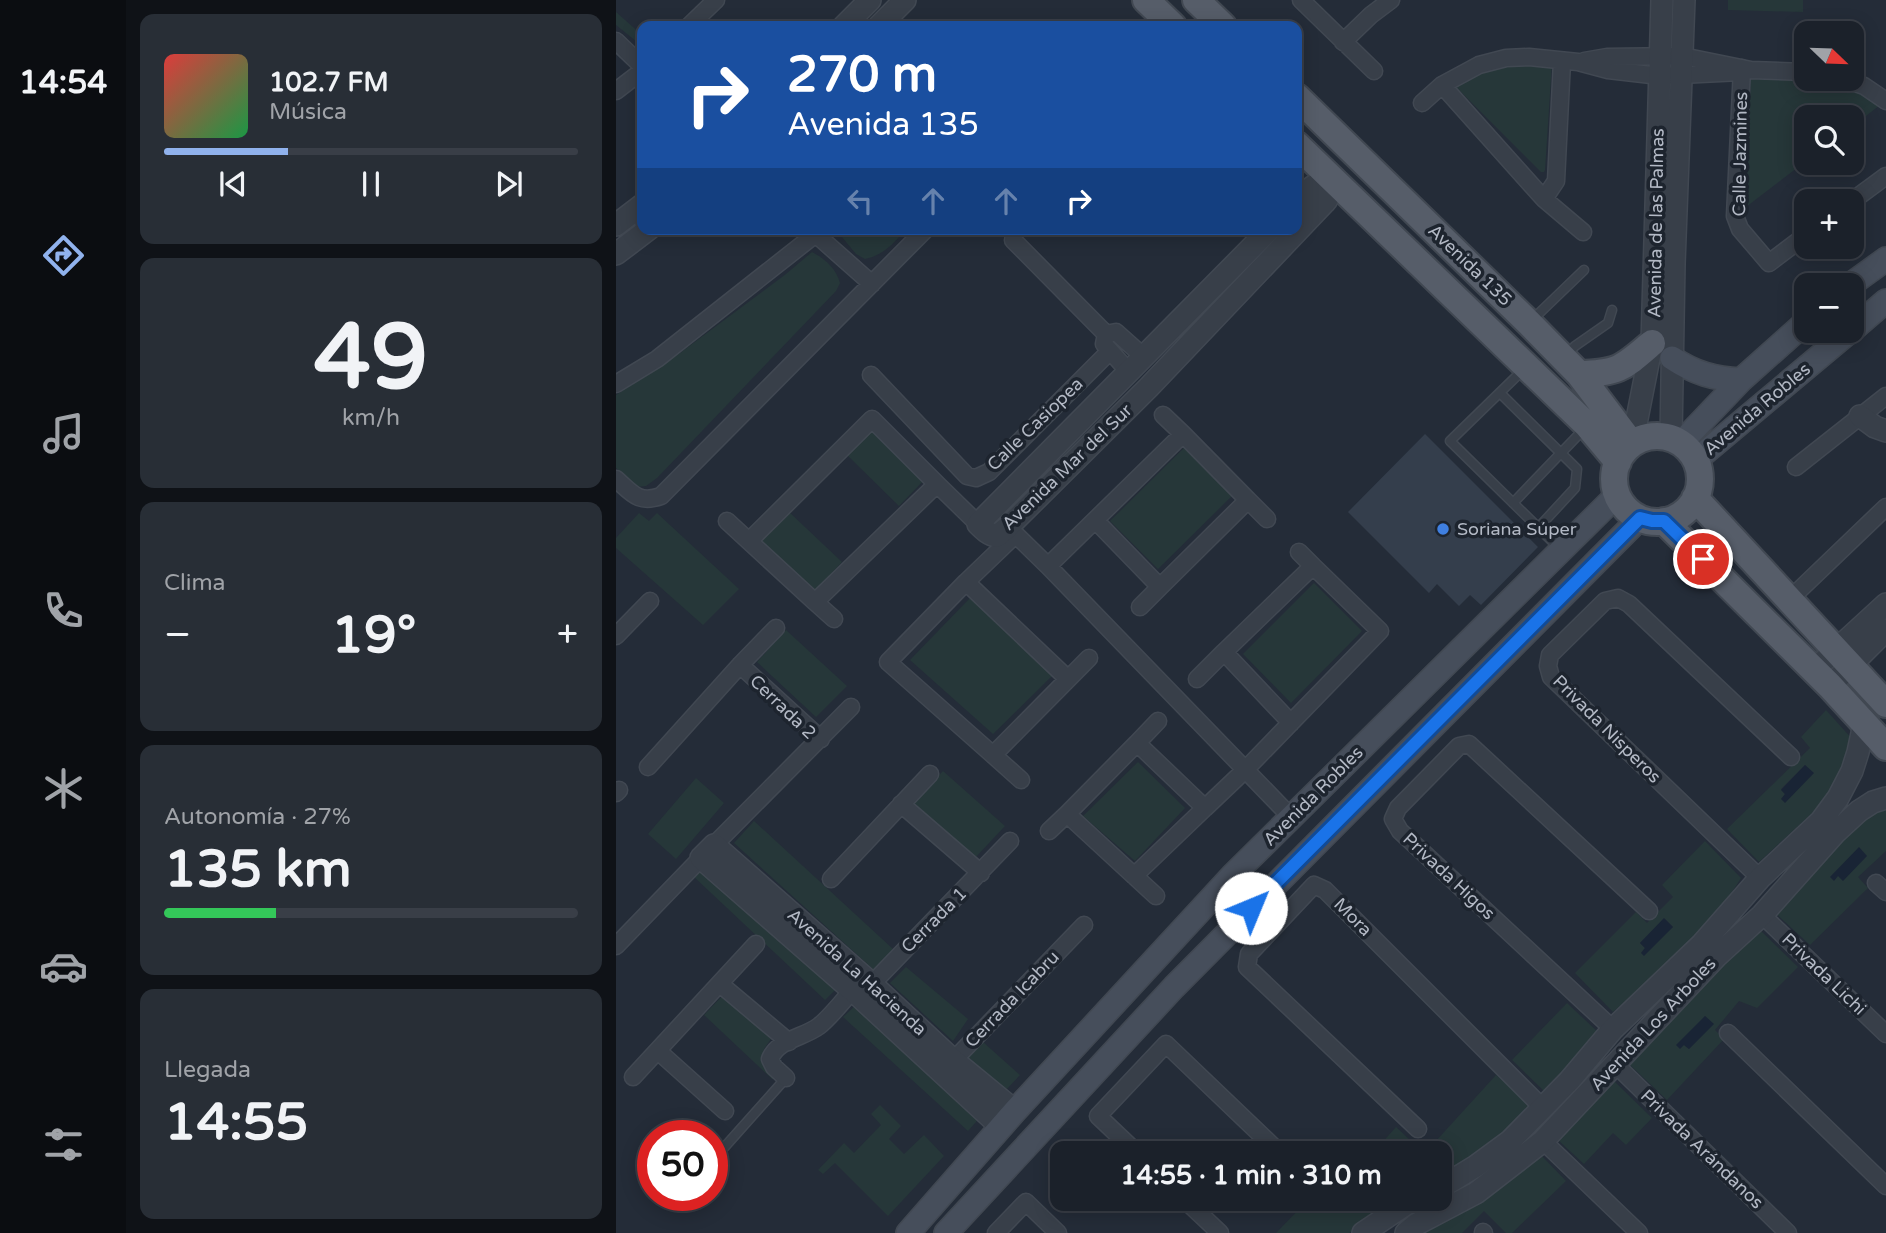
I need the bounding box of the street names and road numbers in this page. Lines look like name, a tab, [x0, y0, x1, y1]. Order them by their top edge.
street label: Calle Jazmines	[1728, 91, 1752, 217]
street label: Avenida de las Palmas	[1643, 128, 1669, 318]
street label: Avenida 135	[1424, 220, 1516, 310]
street label: Avenida Robles	[1699, 358, 1815, 460]
street label: Calle Casiopea	[982, 373, 1088, 475]
street label: Avenida Mar del Sur	[997, 399, 1137, 535]
street label: Cerrada 2	[745, 670, 821, 744]
street label: Privada Nisperos	[1548, 670, 1666, 788]
street label: Avenida Robles	[1258, 741, 1368, 851]
street label: Privada Higos	[1398, 828, 1500, 924]
street label: Cerrada 1	[897, 883, 971, 957]
street label: Mora	[1329, 893, 1377, 941]
street label: Avenida La Hacienda	[783, 904, 931, 1040]
street label: Privada Lichi	[1777, 928, 1871, 1020]
street label: Cerrada Icabru	[960, 946, 1064, 1052]
street label: Avenida Los Arboles	[1585, 953, 1721, 1095]
street label: Privada Arándanos	[1636, 1085, 1768, 1213]

